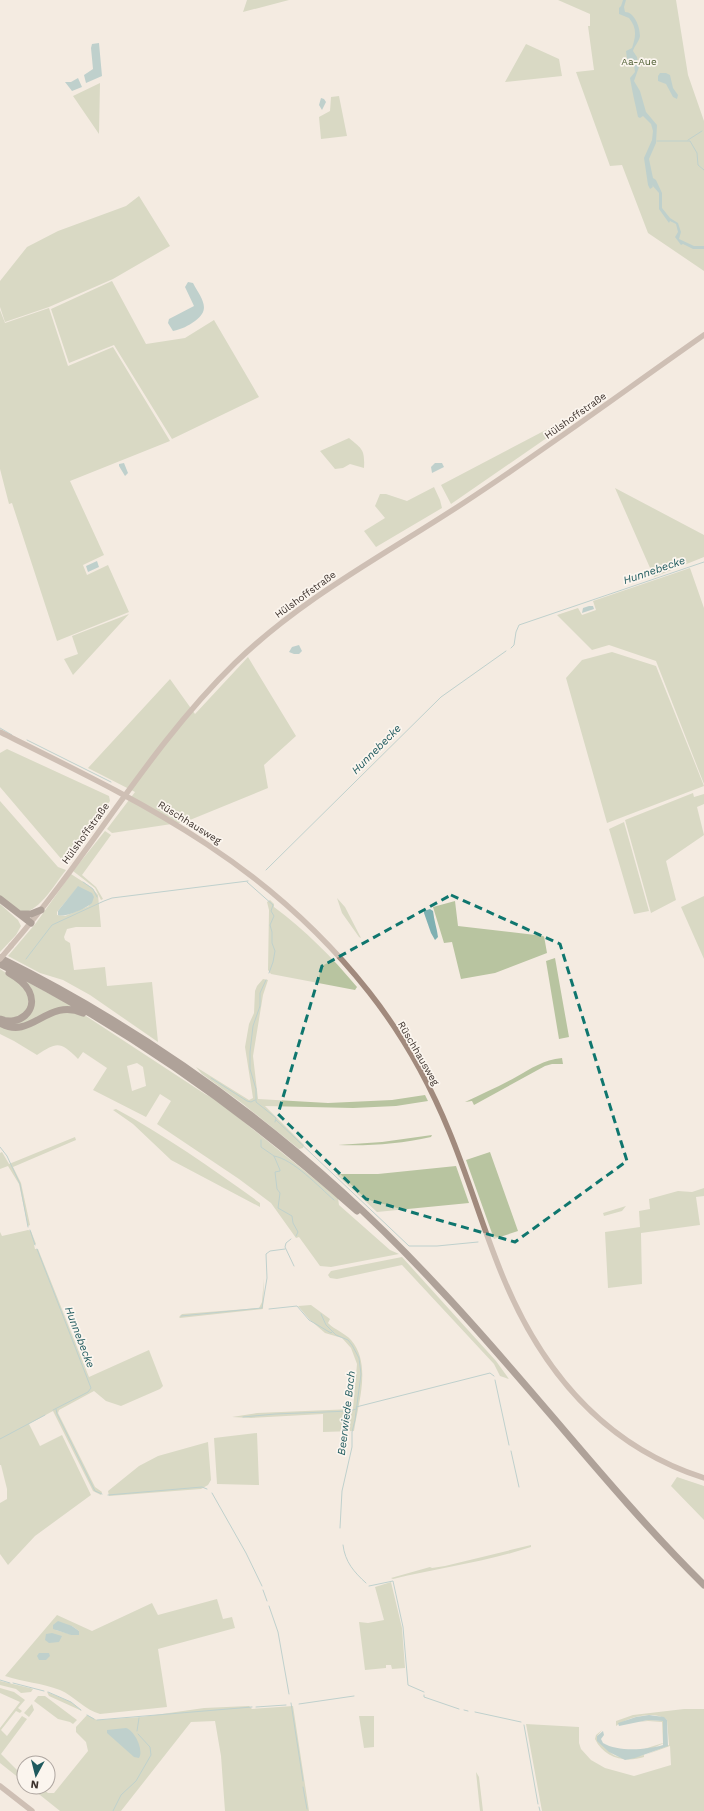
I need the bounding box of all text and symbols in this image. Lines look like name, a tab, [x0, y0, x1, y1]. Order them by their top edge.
park label: Aa-Aue	[621, 56, 657, 67]
street label: Hülshoffstraße	[542, 390, 608, 441]
water label: Hunnebecke	[621, 554, 687, 587]
street label: Hülshoffstraße	[273, 568, 338, 620]
water label: Hunnebecke	[349, 722, 404, 777]
street label: Rüschhausweg	[156, 799, 224, 847]
street label: Hülshoffstraße	[60, 800, 111, 866]
street label: Rüschhausweg	[396, 1019, 442, 1088]
water label: Hunnebecke	[62, 1305, 97, 1370]
water label: Beerwiede Bach	[335, 1370, 358, 1456]
north arrow	[16, 1755, 56, 1795]
text: N	[30, 1777, 40, 1791]

